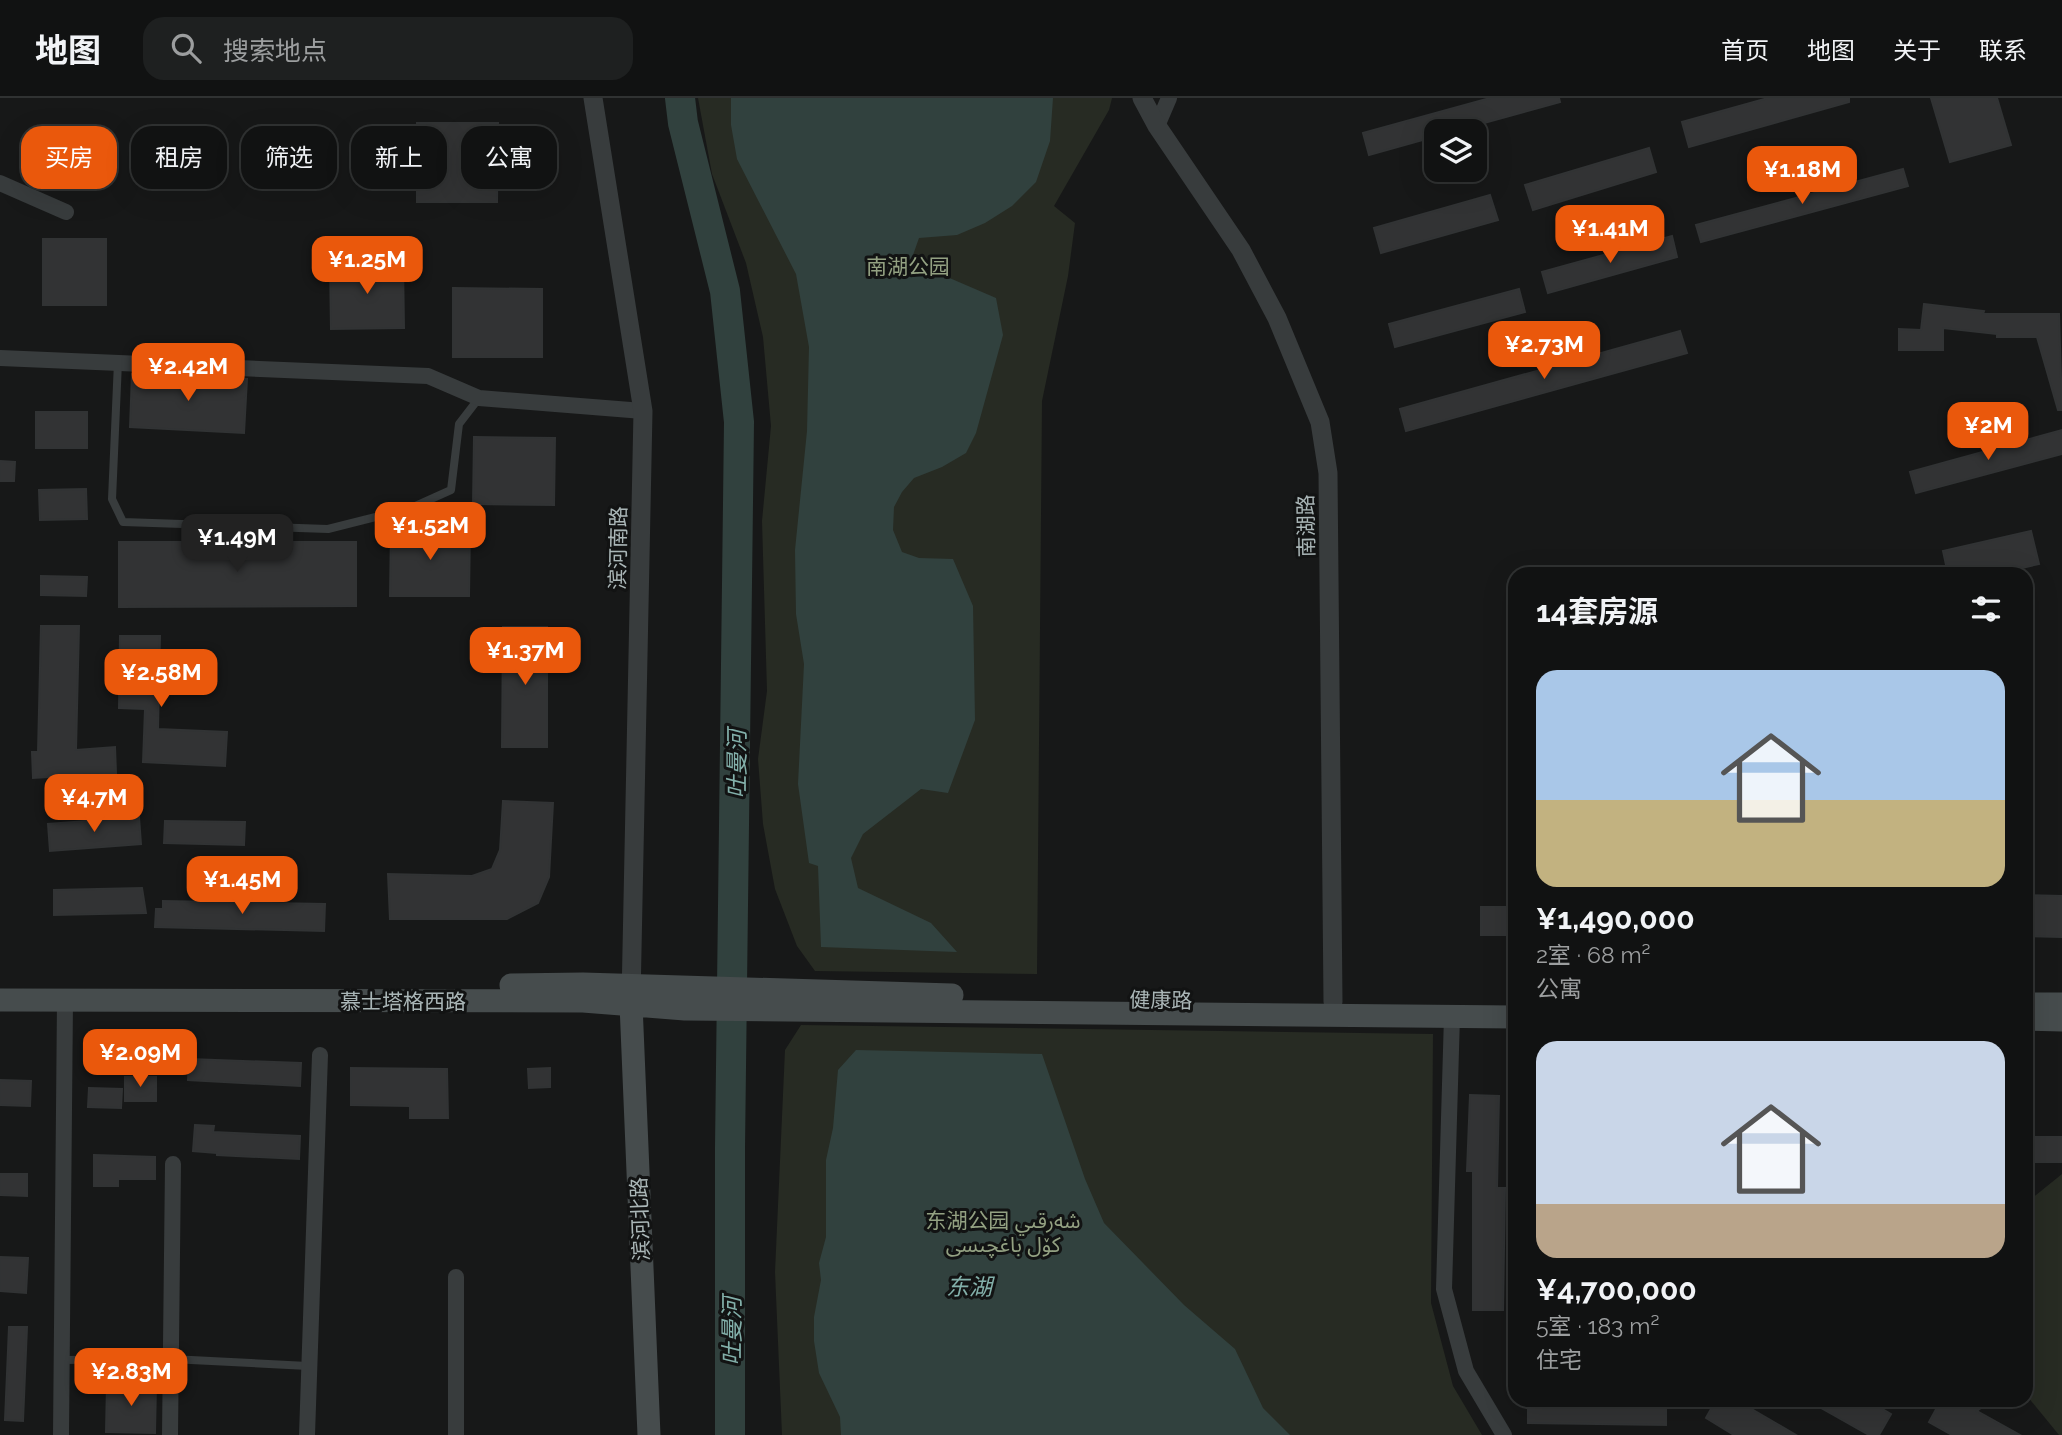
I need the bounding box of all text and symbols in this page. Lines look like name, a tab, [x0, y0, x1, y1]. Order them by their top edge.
search box	[143, 17, 633, 80]
icon: search	[167, 29, 205, 67]
text: 地图	[35, 31, 101, 70]
text: 搜索地点	[223, 36, 327, 66]
text: 首页	[1721, 36, 1769, 65]
text: 地图	[1807, 36, 1855, 65]
text: 关于	[1893, 36, 1941, 65]
text: 联系	[1979, 36, 2027, 65]
map controls	[1424, 119, 1487, 182]
button: layers	[1424, 119, 1487, 182]
chip: 买房	[21, 126, 117, 189]
chip: 租房	[131, 126, 227, 189]
chip: 筛选	[241, 126, 337, 189]
chip: 新上	[351, 126, 447, 189]
chip: 公寓	[461, 126, 557, 189]
pin: ¥1.18M	[1745, 146, 1859, 206]
text: ¥1.18M	[1763, 155, 1841, 182]
pin: ¥1.41M	[1553, 206, 1667, 265]
text: ¥1.41M	[1571, 214, 1649, 241]
pin: ¥1.25M	[310, 236, 424, 296]
text: ¥1.25M	[328, 245, 406, 272]
park label: 南湖公园	[866, 254, 950, 279]
pin: ¥2.73M	[1487, 322, 1601, 381]
text: ¥2.73M	[1504, 330, 1584, 357]
pin: ¥2.42M	[131, 344, 245, 403]
text: ¥2.42M	[148, 352, 228, 379]
pin: ¥2M	[1954, 402, 2022, 462]
text: ¥2M	[1963, 411, 2013, 438]
street label: 南湖路	[1293, 494, 1319, 558]
pin: ¥1.52M	[373, 503, 487, 562]
street label: 滨河南路	[605, 506, 631, 590]
text: ¥1.52M	[391, 511, 469, 538]
pin: ¥1.49M	[180, 514, 294, 574]
text: ¥1.49M	[197, 523, 277, 550]
icon: filters	[1967, 590, 2005, 628]
text: 14套房源	[1536, 594, 1658, 629]
pin: ¥1.37M	[468, 628, 582, 687]
text: ¥1.37M	[486, 636, 564, 663]
pin: ¥2.58M	[104, 650, 218, 709]
text: ¥2.58M	[120, 658, 202, 685]
icon: home	[1708, 715, 1834, 841]
water label: 吐曼河	[723, 726, 750, 799]
pin: ¥4.7M	[45, 774, 143, 834]
text: ¥4.7M	[60, 783, 128, 810]
pin: ¥1.45M	[185, 856, 299, 916]
text: ¥1.45M	[203, 865, 281, 892]
text: ¥1,490,000	[1536, 901, 1695, 936]
text: 2室 · 68 m²	[1536, 941, 1651, 968]
text: 公寓	[1536, 975, 1582, 1002]
street label: 健康路	[1129, 987, 1193, 1013]
street label: 慕士塔格西路	[340, 989, 466, 1014]
pin: ¥2.09M	[83, 1030, 197, 1089]
text: ¥2.09M	[99, 1038, 181, 1065]
icon: home	[1708, 1086, 1834, 1212]
street label: 滨河北路	[626, 1177, 654, 1261]
park label: 东湖公园 شەرقىي كۆل باغچىسى	[925, 1208, 1081, 1258]
text: ¥4,700,000	[1536, 1272, 1697, 1307]
water label: 东湖	[946, 1273, 995, 1300]
water label: 吐曼河	[718, 1293, 745, 1366]
text: 5室 · 183 m²	[1536, 1312, 1659, 1339]
text: 住宅	[1536, 1346, 1582, 1373]
pin: ¥2.83M	[74, 1348, 188, 1408]
text: ¥2.83M	[90, 1357, 172, 1384]

